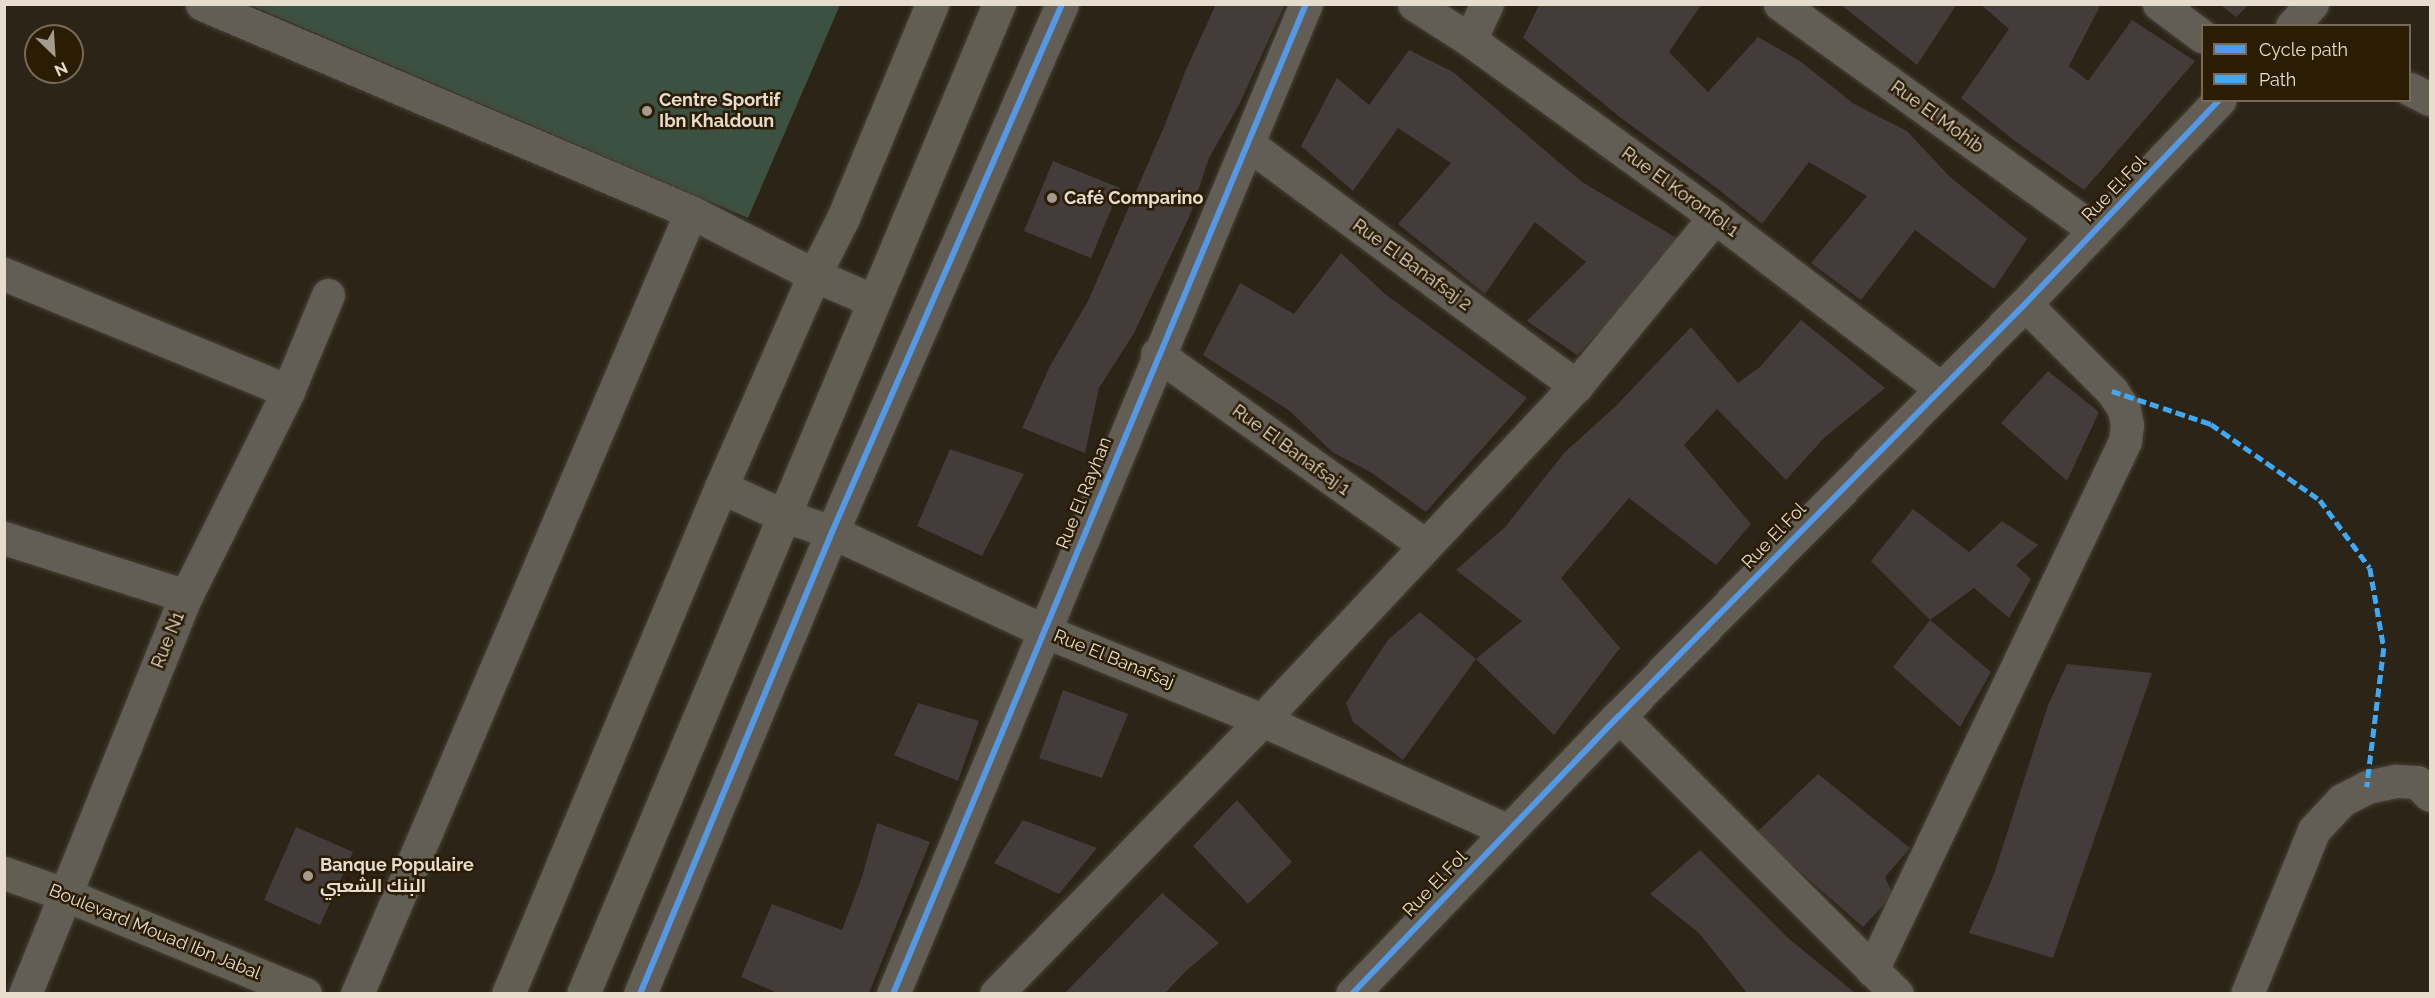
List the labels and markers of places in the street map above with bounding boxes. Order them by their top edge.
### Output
place label: Centre Sportif Ibn Khaldoun [659,90,780,132]
marker: Centre Sportif Ibn Khaldoun [640,104,654,118]
place label: Café Comparino [1064,187,1203,209]
marker: Café Comparino [1045,191,1059,205]
place label: Banque Populaire البنك الشعبي [320,855,474,898]
marker: Banque Populaire البنك الشعبي [301,869,315,883]

